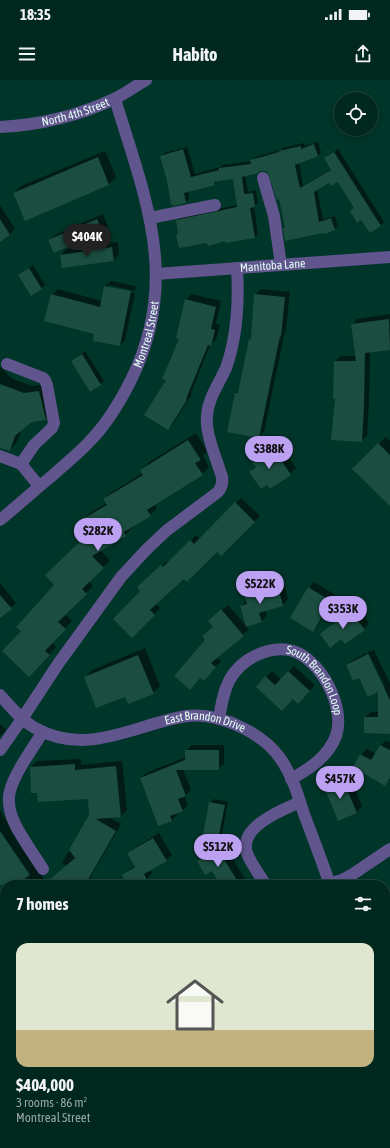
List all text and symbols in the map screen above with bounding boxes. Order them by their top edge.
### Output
text: 18:35 [20,6,51,23]
icon: menu [16,43,38,65]
icon: share [352,43,374,65]
text: Habito [173,44,217,65]
map controls [334,92,378,136]
button: locate [334,92,378,136]
street label: North 4th Street [40,95,112,129]
pin: $404K [59,224,115,258]
text: $404K [72,229,102,244]
street label: Manitoba Lane [239,256,306,275]
street label: Montreal Street [131,300,162,370]
pin: $388K [241,436,297,470]
text: $388K [254,441,284,456]
pin: $282K [70,518,126,552]
text: $282K [83,523,113,538]
pin: $522K [232,571,288,605]
text: $522K [245,576,275,591]
pin: $353K [315,596,371,630]
text: $353K [328,601,358,616]
street label: South Brandon Loop [285,643,345,716]
street label: East Brandon Drive [163,709,248,735]
pin: $457K [312,766,368,800]
text: $457K [325,771,355,786]
pin: $512K [190,834,246,868]
text: $512K [203,839,233,854]
icon: filters [352,893,374,915]
text: 7 homes [16,894,69,914]
icon: home [159,969,231,1041]
text: $404,000 [16,1075,74,1095]
text: 3 rooms · 86 m² [16,1095,87,1110]
text: Montreal Street [16,1110,90,1125]

